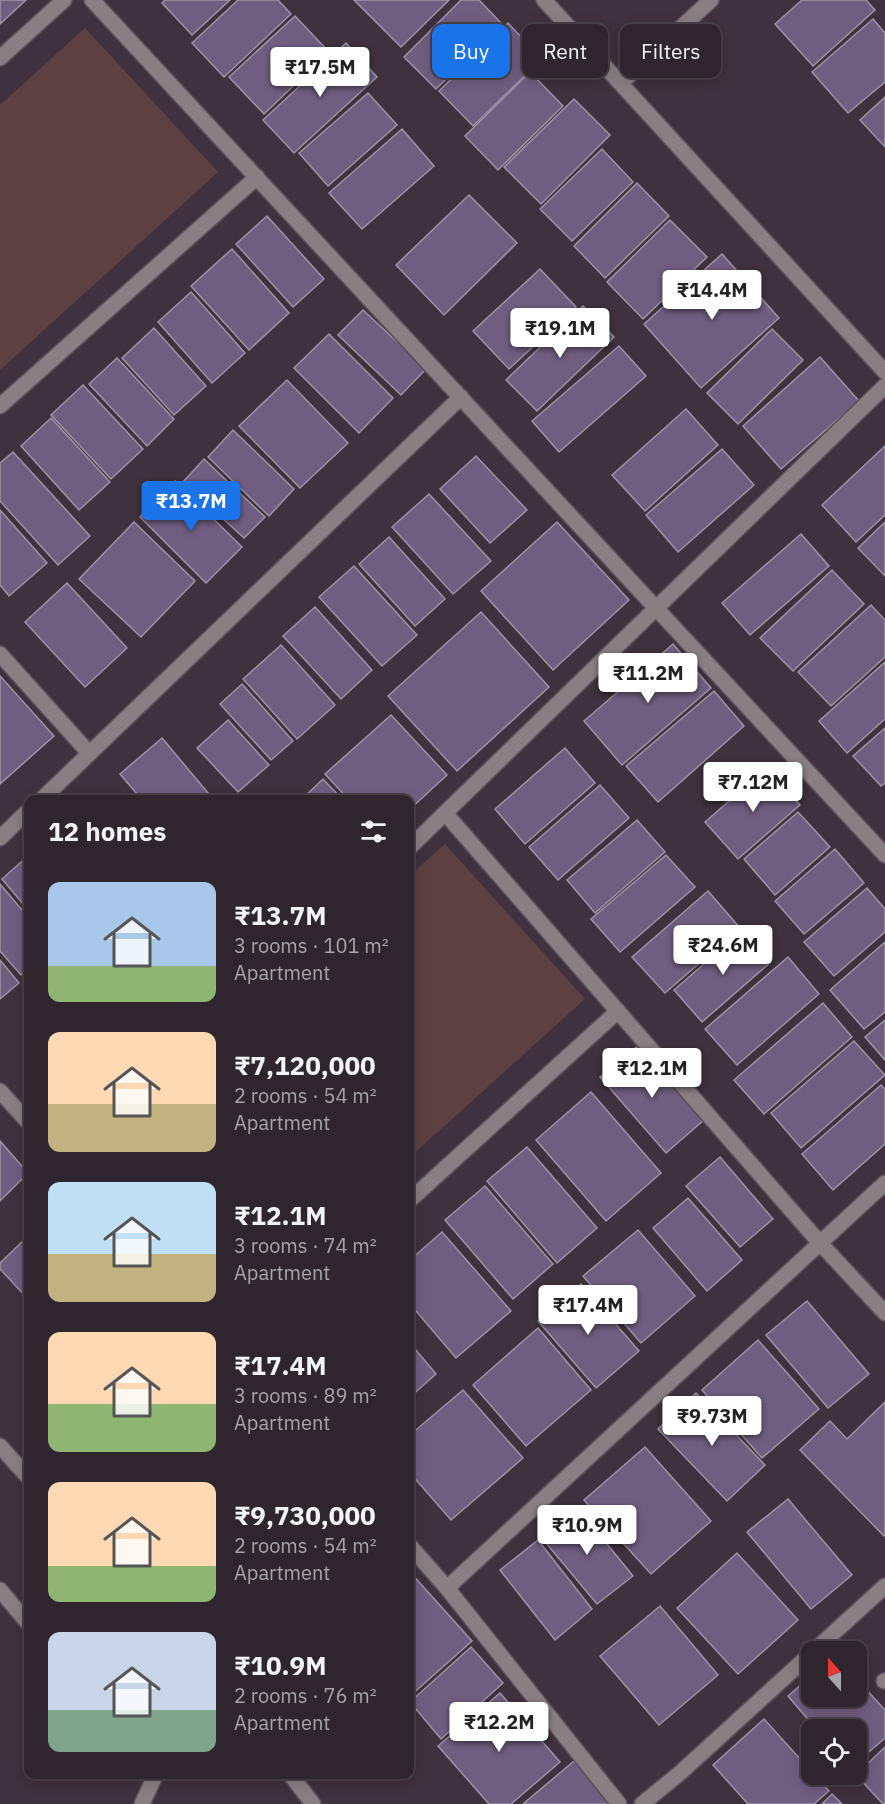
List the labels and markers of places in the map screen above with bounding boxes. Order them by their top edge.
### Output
pin: ₹17.5M [271,47,369,98]
pin: ₹14.4M [663,270,761,321]
pin: ₹19.1M [511,308,609,359]
pin: ₹13.7M [142,481,240,532]
pin: ₹11.2M [599,653,697,704]
pin: ₹7.12M [704,762,802,813]
pin: ₹24.6M [674,925,772,976]
pin: ₹12.1M [603,1048,701,1099]
pin: ₹17.4M [539,1285,637,1336]
pin: ₹9.73M [663,1396,761,1447]
pin: ₹10.9M [538,1505,636,1556]
pin: ₹12.2M [450,1702,548,1753]

